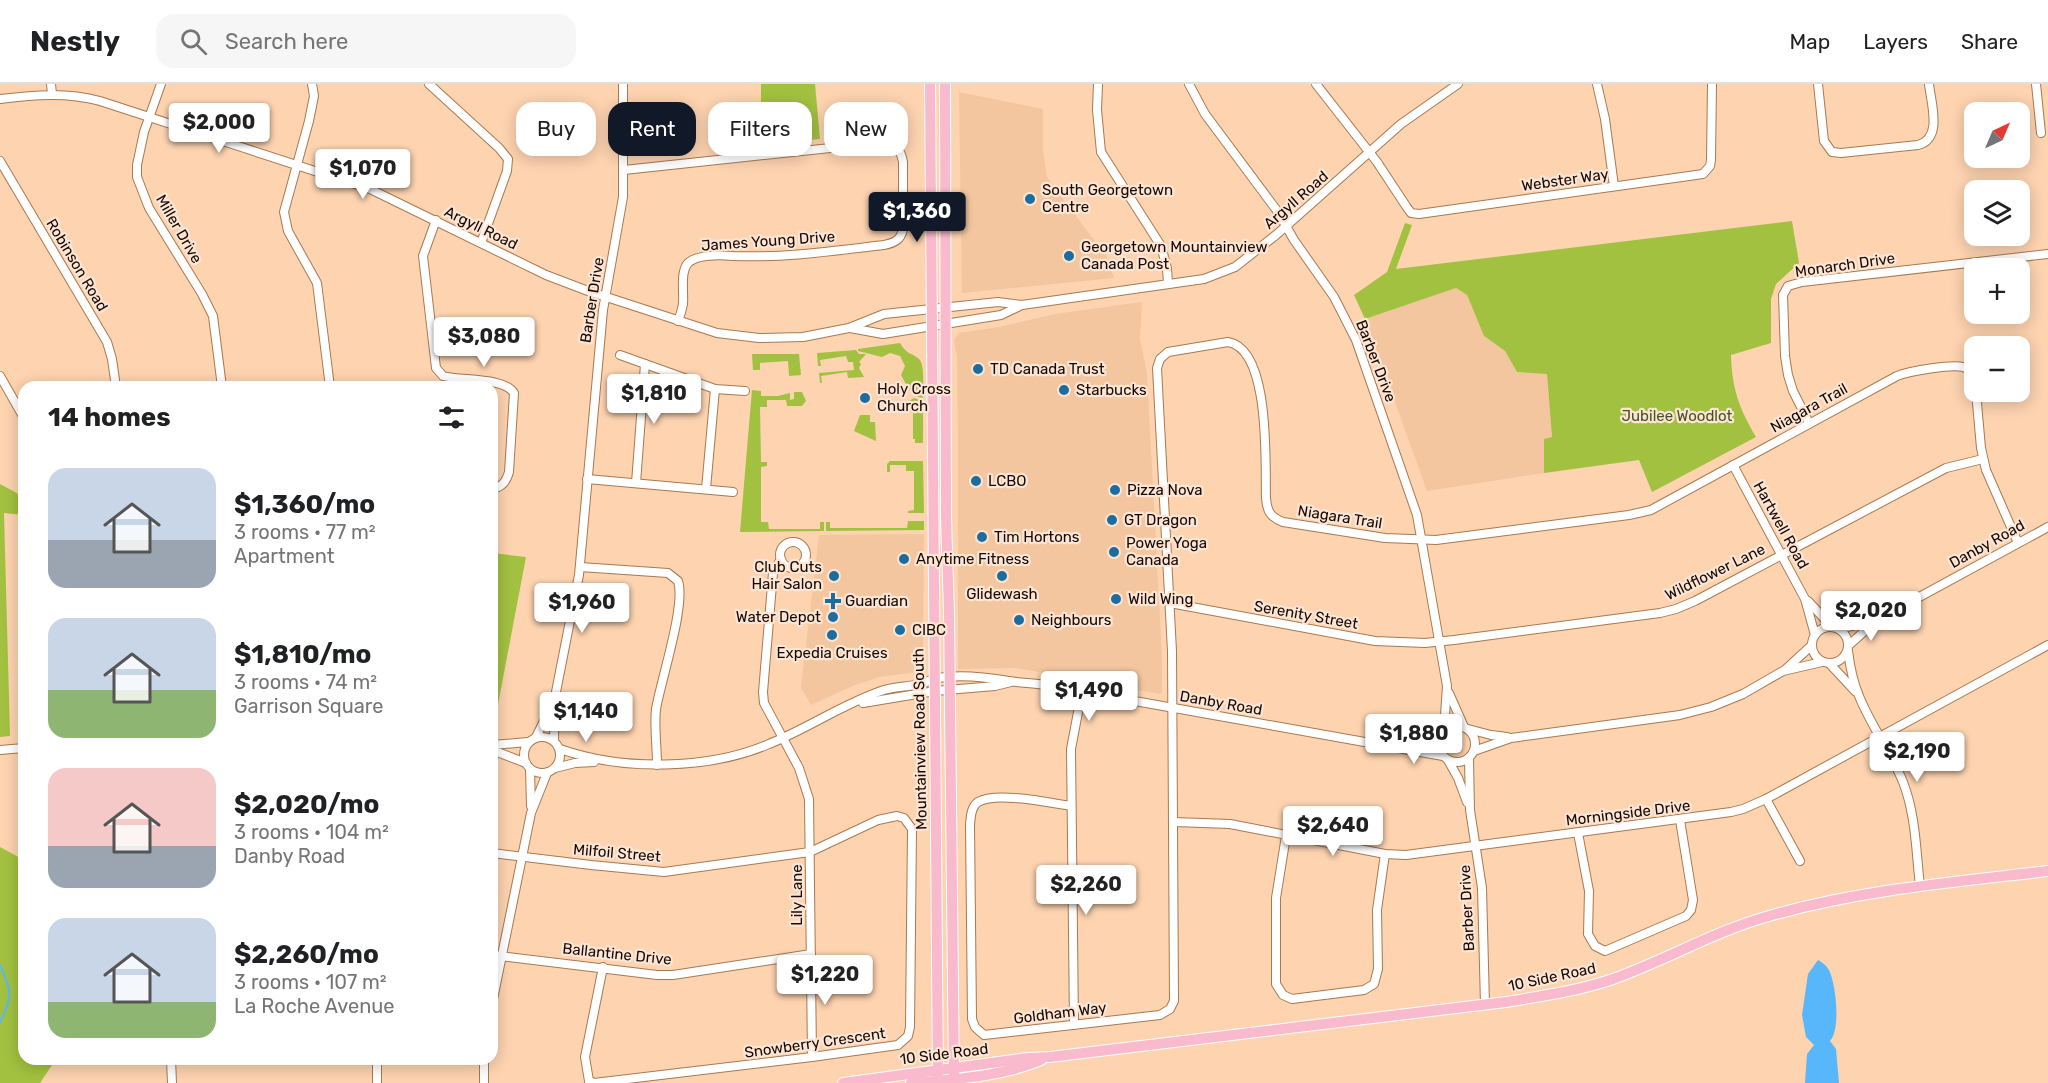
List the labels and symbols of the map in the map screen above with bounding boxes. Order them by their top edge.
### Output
north arrow [1964,102,2030,168]
pin: $2,000 [170,103,268,154]
pin: $1,070 [314,149,412,200]
street label: Webster Way [1520,165,1610,195]
street label: Argyll Road [1260,167,1332,233]
place label: South Georgetown Centre [1042,181,1173,216]
street label: Miller Drive [152,191,206,267]
pin: $1,360 [868,192,966,243]
marker: South Georgetown Centre [1023,192,1037,206]
street label: Argyll Road [441,203,521,253]
street label: Robinson Road [42,216,112,314]
street label: James Young Drive [700,227,836,255]
place label: Georgetown Mountainview Canada Post [1081,238,1267,273]
marker: Georgetown Mountainview Canada Post [1062,249,1076,263]
street label: Monarch Drive [1794,249,1896,281]
street label: Barber Drive [576,256,608,344]
pin: $3,080 [435,317,533,368]
street label: Barber Drive [1352,317,1400,405]
place label: TD Canada Trust [990,360,1105,378]
marker: TD Canada Trust [971,362,985,376]
pin: $1,810 [605,374,703,425]
street label: Niagara Trail [1767,379,1851,437]
place label: Holy Cross Church [877,380,951,415]
place label: Starbucks [1076,381,1147,399]
marker: Starbucks [1057,383,1071,397]
marker: Holy Cross Church [858,391,872,405]
park label: Jubilee Woodlot [1622,407,1733,425]
place label: LCBO [988,472,1026,490]
marker: LCBO [969,474,983,488]
street label: Hartwell Road [1750,478,1812,572]
place label: Pizza Nova [1127,481,1203,499]
marker: Pizza Nova [1108,483,1122,497]
street label: Niagara Trail [1296,501,1384,533]
place label: GT Dragon [1124,511,1197,529]
marker: GT Dragon [1105,513,1119,527]
street label: Danby Road [1946,516,2028,572]
place label: Tim Hortons [994,528,1080,546]
marker: Tim Hortons [975,530,989,544]
place label: Power Yoga Canada [1126,534,1207,569]
street label: Wildflower Lane [1662,540,1768,604]
marker: Power Yoga Canada [1107,545,1121,559]
place label: Anytime Fitness [916,550,1029,568]
marker: Anytime Fitness [897,552,911,566]
place label: Club Cuts Hair Salon [751,558,822,593]
marker: Club Cuts Hair Salon [827,569,841,583]
marker: Glidewash [995,569,1009,583]
pin: $1,960 [533,583,631,634]
place label: Glidewash [966,585,1038,603]
place label: Wild Wing [1128,590,1193,608]
pin: $2,020 [1822,591,1920,642]
place label: Guardian [845,592,908,610]
marker: Wild Wing [1109,592,1123,606]
marker: Guardian [826,594,840,608]
street label: Serenity Street [1253,597,1359,633]
place label: Water Depot [736,608,821,626]
marker: Water Depot [826,610,840,624]
place label: Neighbours [1031,611,1112,629]
marker: Neighbours [1012,613,1026,627]
place label: CIBC [912,621,946,639]
marker: CIBC [893,623,907,637]
marker: Expedia Cruises [825,628,839,642]
place label: Expedia Cruises [776,644,888,662]
street label: Mountainview Road South [909,648,931,830]
pin: $1,490 [1040,671,1138,722]
street label: Danby Road [1178,687,1264,719]
pin: $1,140 [537,692,635,743]
pin: $1,880 [1365,714,1463,765]
pin: $2,190 [1868,732,1966,783]
street label: Morningside Drive [1565,796,1691,830]
pin: $2,640 [1284,806,1382,857]
street label: Milfoil Street [573,840,662,866]
street label: Lily Lane [788,864,806,926]
street label: Barber Drive [1456,864,1478,952]
pin: $2,260 [1037,865,1135,916]
street label: Ballantine Drive [562,939,672,969]
pin: $1,220 [776,955,874,1006]
street label: 10 Side Road [1507,959,1597,995]
street label: Goldham Way [1012,998,1108,1028]
street label: Snowberry Crescent [743,1024,887,1062]
street label: 10 Side Road [899,1040,989,1068]

